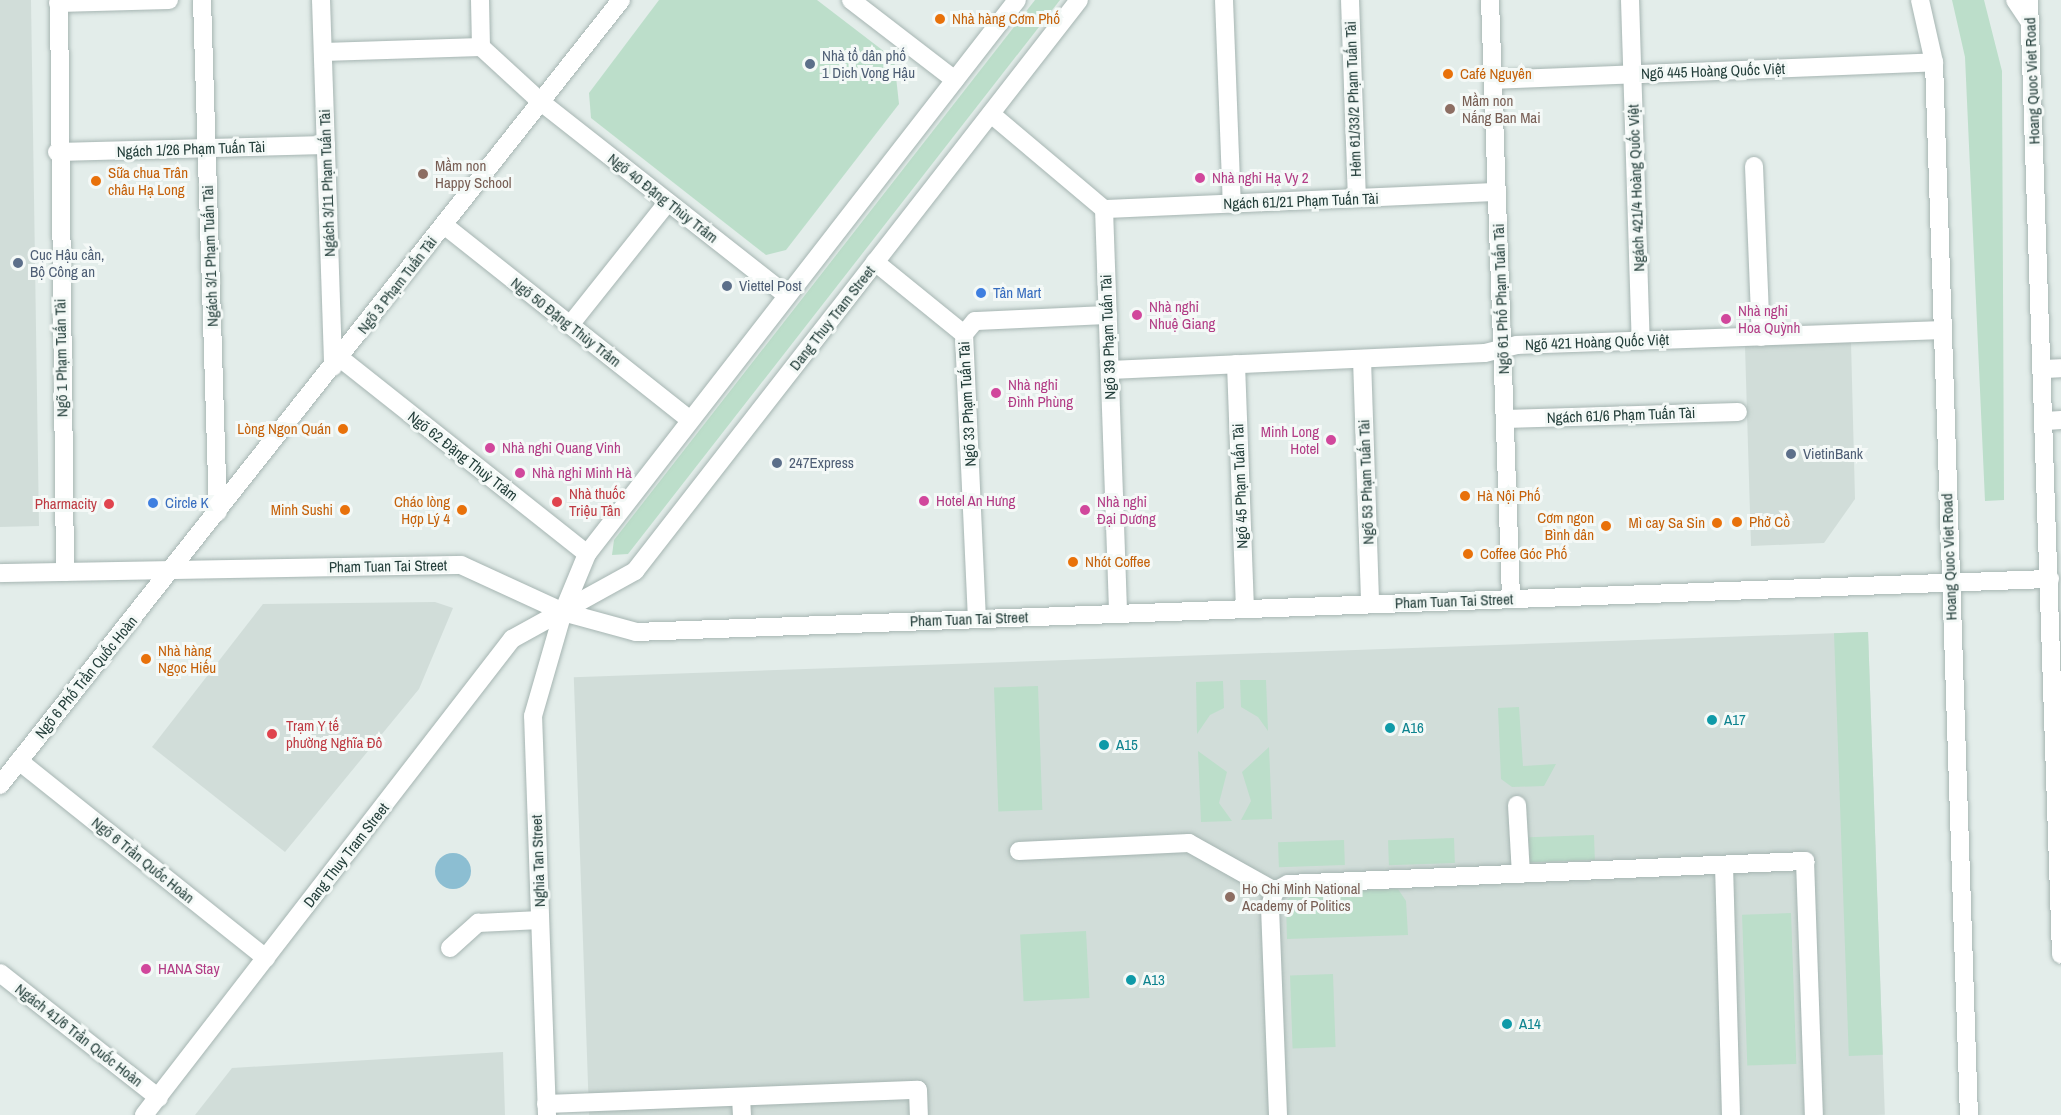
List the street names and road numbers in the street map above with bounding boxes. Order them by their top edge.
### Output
street label: Hoang Quoc Viet Road [2021,17,2043,145]
street label: Hẻm 61/33/2 Phạm Tuấn Tài [1341,21,1365,177]
street label: Ngõ 445 Hoàng Quốc Việt [1641,59,1785,83]
street label: Ngách 421/4 Hoàng Quốc Việt [1624,104,1648,272]
street label: Ngách 3/11 Phạm Tuấn Tài [315,109,339,257]
street label: Ngách 1/26 Phạm Tuấn Tài [116,137,266,161]
street label: Ngõ 40 Đặng Thùy Trâm [604,149,722,247]
street label: Ngách 3/1 Phạm Tuấn Tài [199,185,221,327]
street label: Ngách 61/21 Phạm Tuấn Tài [1223,189,1379,213]
street label: Ngõ 61 Phố Phạm Tuấn Tài [1489,223,1513,375]
street label: Ngõ 3 Phạm Tuấn Tài [353,233,441,337]
street label: Dang Thuy Tram Street [785,262,879,374]
street label: Ngõ 50 Đặng Thùy Trâm [507,273,625,371]
street label: Ngõ 39 Phạm Tuấn Tài [1097,274,1119,400]
street label: Ngõ 1 Phạm Tuấn Tài [51,298,71,418]
street label: Ngõ 421 Hoàng Quốc Việt [1525,330,1669,354]
street label: Ngõ 33 Phạm Tuấn Tài [955,341,979,467]
street label: Ngách 61/6 Phạm Tuấn Tài [1546,403,1696,427]
street label: Ngõ 62 Đặng Thuỳ Trâm [404,407,522,505]
street label: Ngõ 53 Phạm Tuấn Tài [1355,419,1377,545]
street label: Ngõ 45 Phạm Tuấn Tài [1229,423,1251,549]
street label: Hoang Quoc Viet Road [1938,493,1960,621]
street label: Pham Tuan Tai Street [328,556,448,576]
street label: Pham Tuan Tai Street [1394,590,1514,612]
street label: Pham Tuan Tai Street [909,608,1029,630]
street label: Ngõ 6 Phố Trần Quốc Hoàn [31,612,141,742]
street label: Dang Thuy Tram Street [299,799,393,911]
street label: Ngõ 6 Trần Quốc Hoàn [88,813,198,907]
street label: Nghia Tan Street [527,814,549,908]
street label: Ngách 41/6 Trần Quốc Hoàn [12,980,146,1090]

